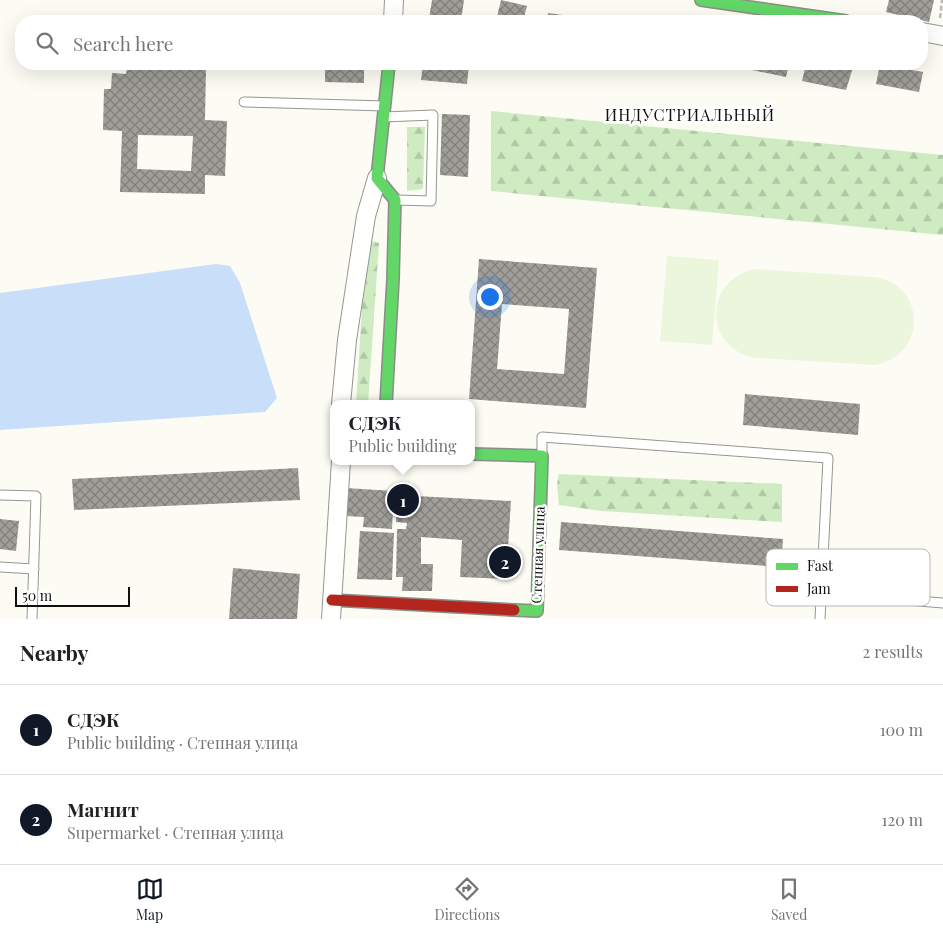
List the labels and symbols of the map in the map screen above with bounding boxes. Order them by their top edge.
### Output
district label: ИНДУСТРИАЛЬНЫЙ [605,104,775,125]
your location [477,284,503,310]
pin: 1 [387,481,419,519]
street label: Степная улица [526,506,549,604]
pin: 2 [489,543,521,581]
legend [766,549,930,606]
text: Fast [807,556,834,575]
text: Jam [806,579,831,598]
scale bar [15,584,130,607]

